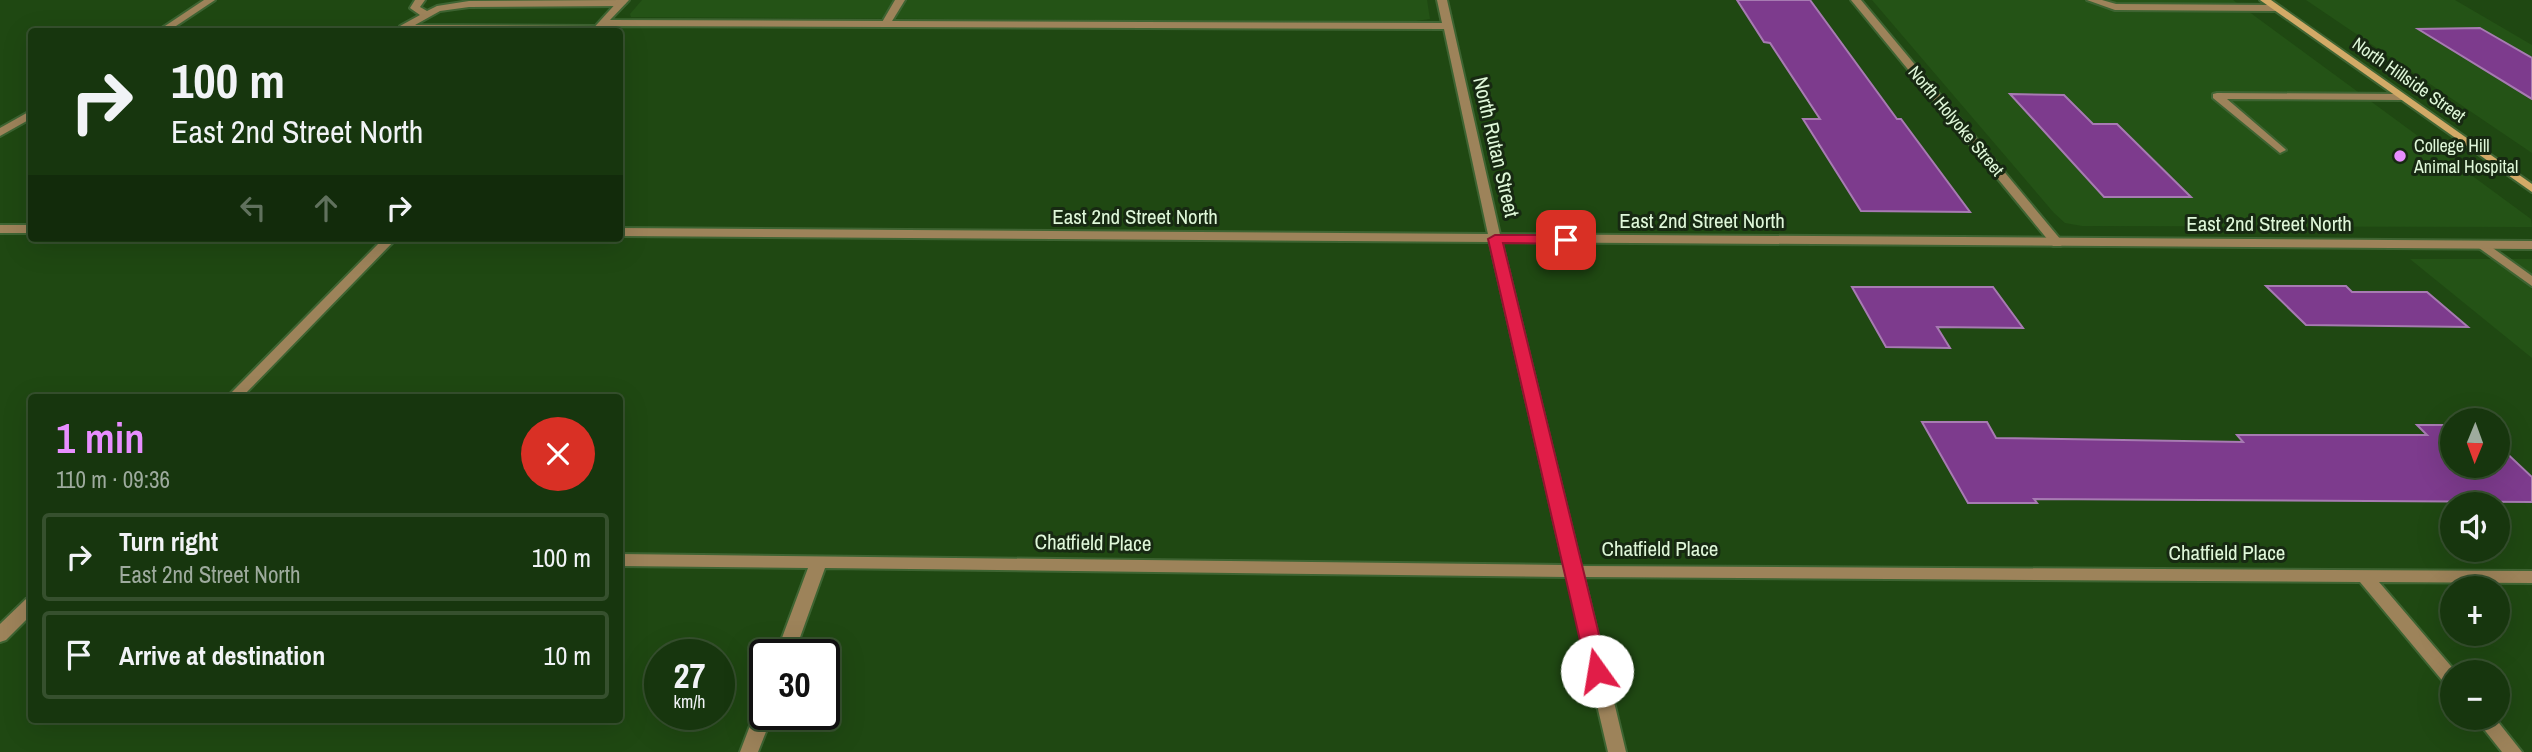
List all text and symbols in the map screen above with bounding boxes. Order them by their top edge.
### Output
street label: North Hillside Street [2348,31,2471,128]
text: 100 m [171,47,285,113]
icon: right [56,56,147,147]
street label: North Holyoke Street [1903,60,2010,181]
street label: North Rutan Street [1466,74,1527,220]
text: East 2nd Street North [171,110,423,153]
place label: College Hill Animal Hospital [2413,133,2518,179]
marker: College Hill Animal Hospital [2392,148,2408,164]
icon: left [234,189,272,227]
icon: ahead [307,189,345,227]
icon: right [380,189,418,227]
street label: East 2nd Street North [1052,202,1218,231]
street label: East 2nd Street North [1619,206,1785,235]
street label: East 2nd Street North [2186,209,2352,238]
pin [1536,210,1596,270]
icon: arrive [1547,221,1585,259]
north arrow [2440,408,2510,478]
map controls [2440,408,2510,730]
text: 1 min [56,410,145,466]
button: close [521,417,595,491]
text: 110 m · 09:36 [56,464,170,495]
button: sound [2440,492,2510,562]
text: Turn right [119,524,218,559]
street label: Chatfield Place [1034,527,1152,558]
street label: Chatfield Place [1602,534,1718,563]
icon: right [60,538,98,576]
street label: Chatfield Place [2169,538,2285,567]
text: 100 m [532,540,591,575]
text: East 2nd Street North [119,559,300,590]
button: + [2440,576,2510,646]
position arrow [1560,634,1634,708]
icon: arrive [60,636,98,674]
text: Arrive at destination [119,638,325,673]
text: 10 m [544,638,591,673]
speed limit sign: 30 [749,639,840,730]
text: 27 [674,652,705,699]
button: − [2440,660,2510,730]
text: km/h [674,689,706,714]

